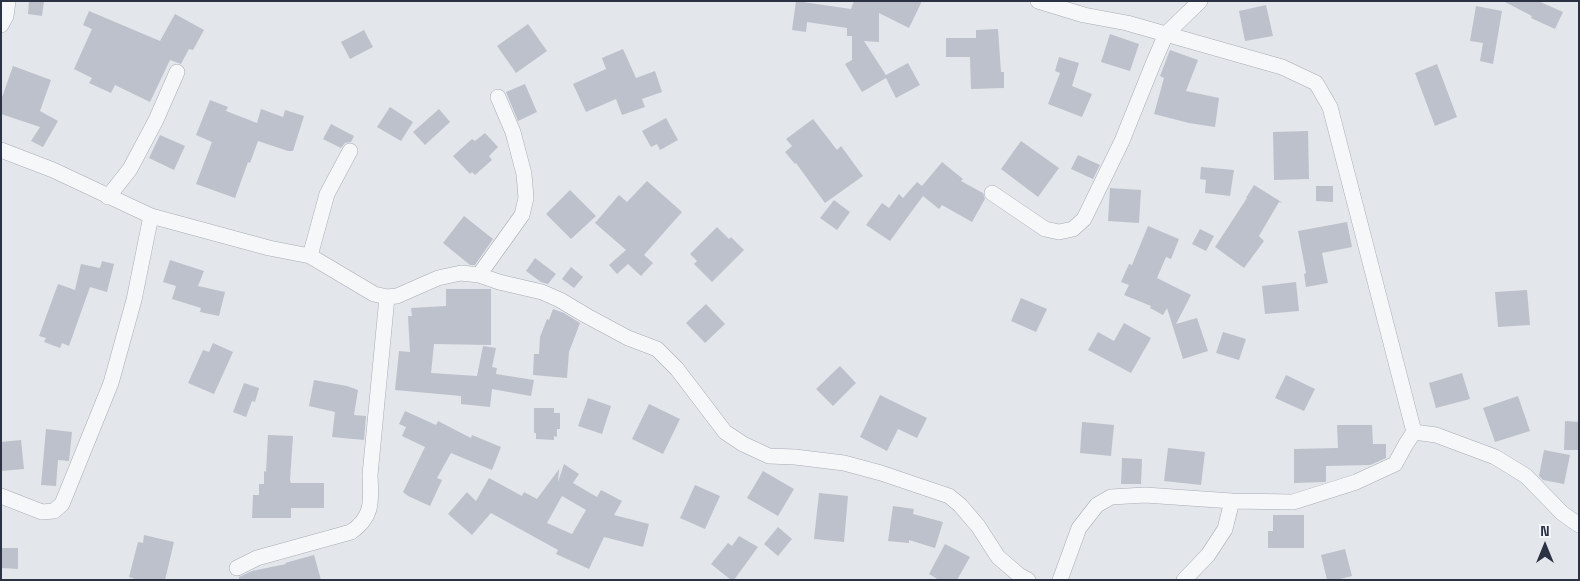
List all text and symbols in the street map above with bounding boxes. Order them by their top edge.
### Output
north arrow [1520,521,1570,571]
text: N [1540,522,1550,540]

